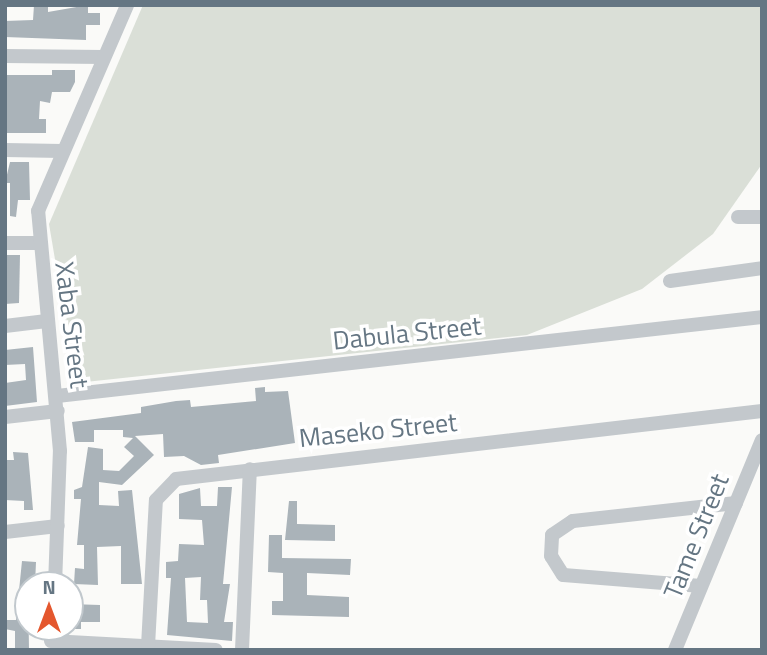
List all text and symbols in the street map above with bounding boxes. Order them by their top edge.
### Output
street label: Xaba Street [49,260,95,390]
street label: Dabula Street [331,310,483,356]
street label: Maseko Street [297,406,459,454]
street label: Tame Street [657,469,735,603]
north arrow [14,571,84,641]
text: N [42,572,56,601]

